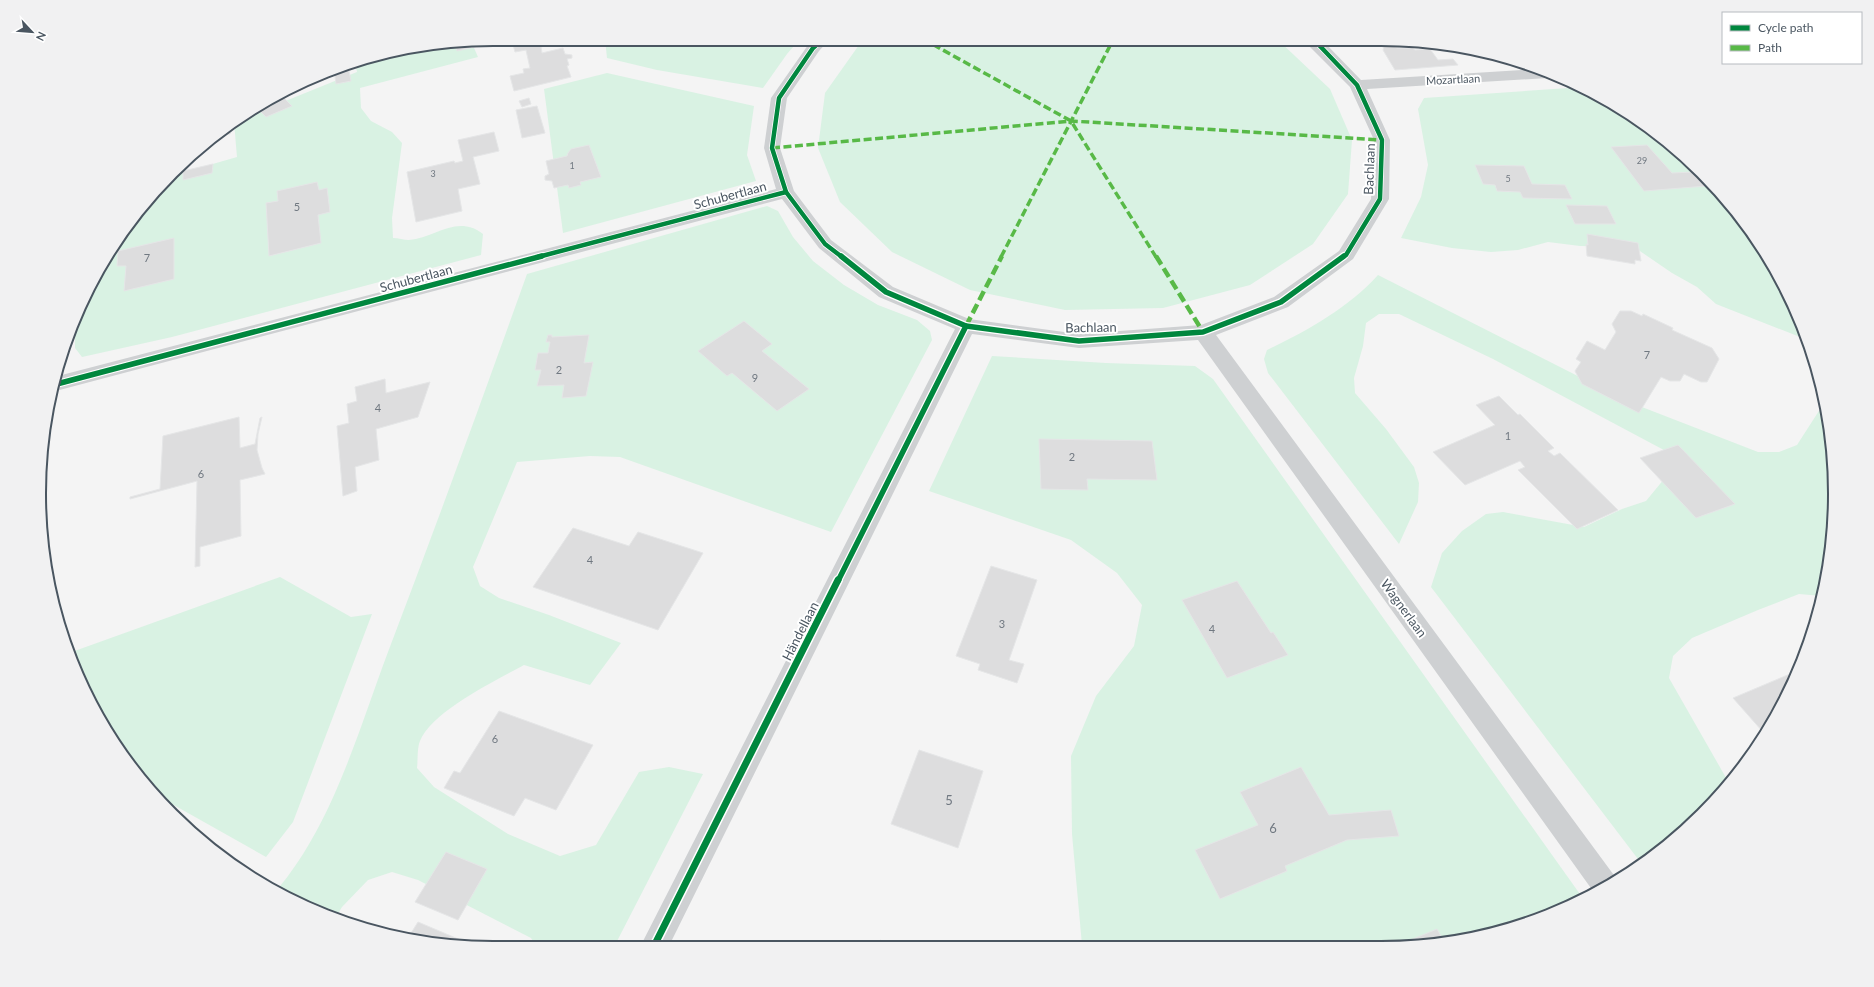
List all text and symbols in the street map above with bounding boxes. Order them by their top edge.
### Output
north arrow [12,12,52,52]
legend [1722,12,1862,64]
text: Cycle path [1758,20,1813,35]
text: N [34,30,49,43]
text: Path [1758,40,1782,55]
street label: Mozartlaan [1426,71,1480,87]
street label: Bachlaan [1360,143,1378,195]
house number: 29 [1637,155,1647,166]
house number: 1 [569,160,575,171]
house number: 3 [430,168,436,179]
house number: 5 [1505,173,1511,184]
street label: Schubertlaan [692,178,768,212]
house number: 5 [294,200,300,213]
house number: 7 [144,251,150,264]
street label: Schubertlaan [378,261,454,295]
street label: Bachlaan [1065,319,1117,335]
house number: 7 [1644,348,1650,361]
house number: 2 [556,363,562,376]
house number: 9 [752,371,758,384]
house number: 4 [375,401,382,414]
house number: 1 [1505,429,1511,442]
house number: 2 [1069,450,1075,463]
house number: 6 [198,467,204,480]
house number: 4 [587,553,594,566]
street label: Wagnerlaan [1378,576,1430,640]
street label: Händellaan [778,599,822,663]
house number: 3 [999,617,1005,630]
house number: 4 [1209,622,1216,635]
house number: 6 [492,732,498,745]
house number: 5 [945,792,953,808]
house number: 6 [1269,820,1277,836]

